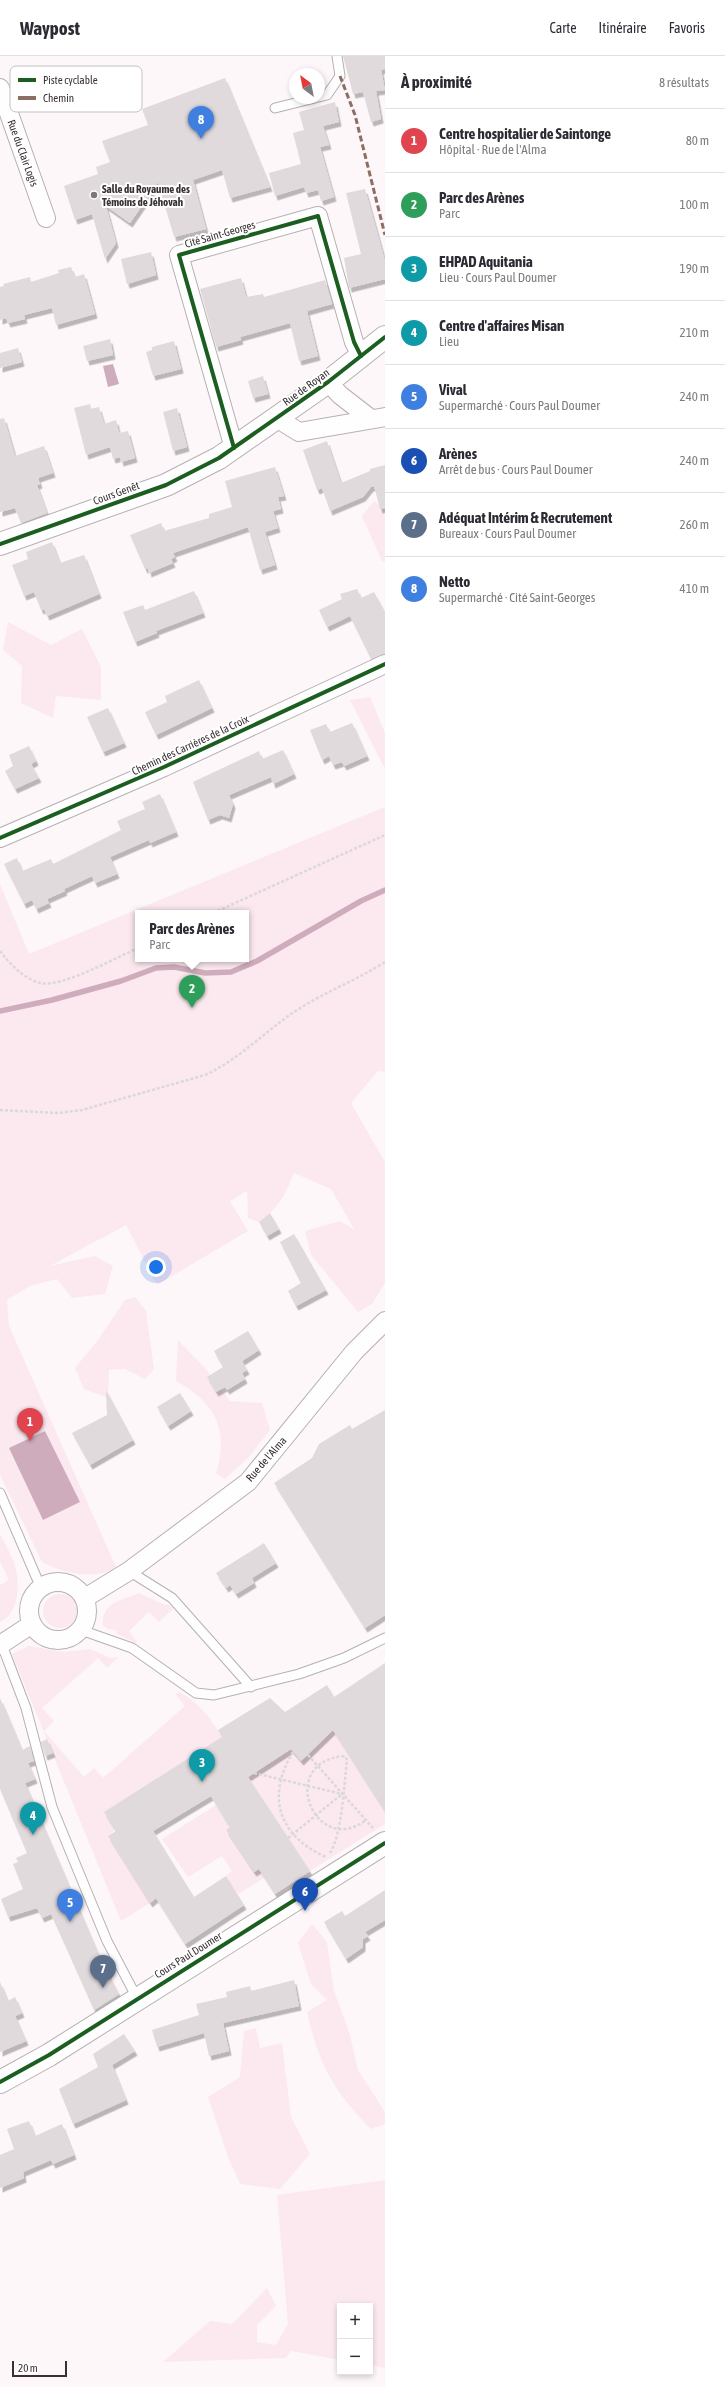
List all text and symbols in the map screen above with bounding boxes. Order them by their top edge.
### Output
text: Waypost [20,17,80,39]
text: Carte [550,20,577,36]
text: Itinéraire [599,20,647,36]
text: Favoris [669,20,705,36]
legend [10,66,142,112]
north arrow [289,68,325,104]
text: À proximité [401,72,472,92]
text: Piste cyclable [43,74,98,86]
text: 8 résultats [659,75,709,90]
text: Chemin [43,92,74,104]
pin: 8 [188,106,214,139]
street label: Rue du Clair Logis [5,118,41,188]
text: Centre hospitalier de Saintonge [439,125,611,142]
text: 1 [411,133,417,148]
text: 80 m [686,133,709,148]
text: Hôpital · Rue de l'Alma [439,142,547,157]
place label: Salle du Royaume des Témoins de Jéhovah [102,183,190,208]
text: Parc des Arènes [439,189,524,206]
marker: Salle du Royaume des Témoins de Jéhovah [89,190,99,200]
text: 2 [411,197,417,212]
text: 100 m [680,197,709,212]
text: Parc [439,206,460,221]
street label: Cité Saint-Georges [183,218,257,250]
text: EHPAD Aquitania [439,253,533,270]
text: 3 [411,261,417,276]
text: 190 m [680,261,709,276]
text: Lieu · Cours Paul Doumer [439,270,556,285]
text: Centre d'affaires Misan [439,317,564,334]
text: 4 [411,325,417,340]
text: 210 m [680,325,709,340]
text: Lieu [439,334,459,349]
street label: Rue de Royan [280,366,332,408]
text: Vival [439,381,467,398]
text: 5 [411,389,417,404]
text: 240 m [680,389,709,404]
text: Supermarché · Cours Paul Doumer [439,398,600,413]
text: Arènes [439,445,477,462]
text: 6 [411,453,417,468]
text: 240 m [680,453,709,468]
text: Arrêt de bus · Cours Paul Doumer [439,462,593,477]
street label: Cours Genêt [91,479,141,507]
text: Adéquat Intérim & Recrutement [439,509,612,526]
text: 7 [411,517,417,532]
text: 260 m [680,517,709,532]
text: Bureaux · Cours Paul Doumer [439,526,576,541]
text: Netto [439,573,470,590]
text: 8 [411,581,417,596]
text: 410 m [680,581,709,596]
text: Supermarché · Cité Saint-Georges [439,590,595,605]
street label: Chemin des Carrières de la Croix [130,712,251,777]
popup [135,910,249,962]
text: Parc des Arènes [149,920,235,937]
text: Parc [149,937,170,952]
pin: 2 [179,975,205,1008]
your location [146,1257,166,1277]
pin: 1 [17,1408,43,1441]
street label: Rue de l'Alma [243,1434,289,1484]
pin: 3 [189,1749,215,1782]
pin: 4 [20,1802,46,1835]
pin: 6 [292,1878,318,1911]
pin: 5 [57,1889,83,1922]
street label: Cours Paul Doumer [152,1929,224,1980]
pin: 7 [90,1955,116,1988]
map controls [337,2303,373,2375]
button: + [337,2303,373,2339]
button: − [337,2339,373,2375]
scale bar [12,2359,67,2378]
text: 20 m [18,2362,38,2374]

